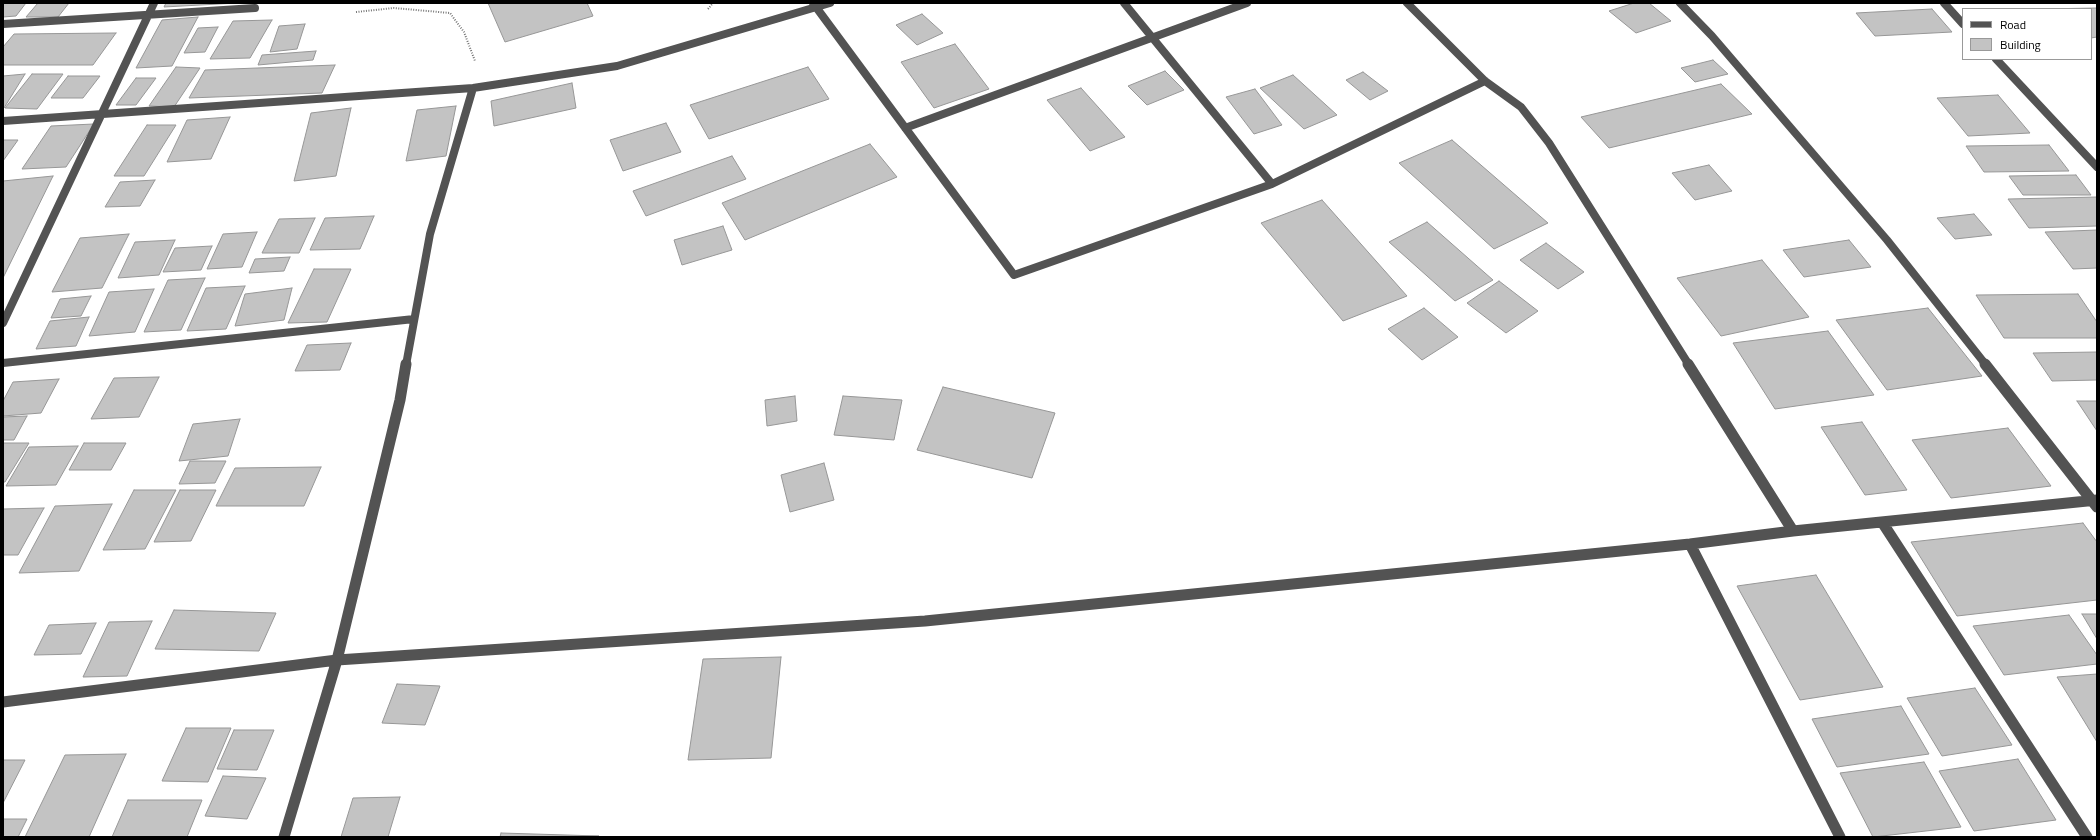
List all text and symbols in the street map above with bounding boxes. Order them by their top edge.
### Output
legend [1962,8,2092,60]
text: Road [2000,15,2026,34]
text: Building [2000,35,2041,54]

